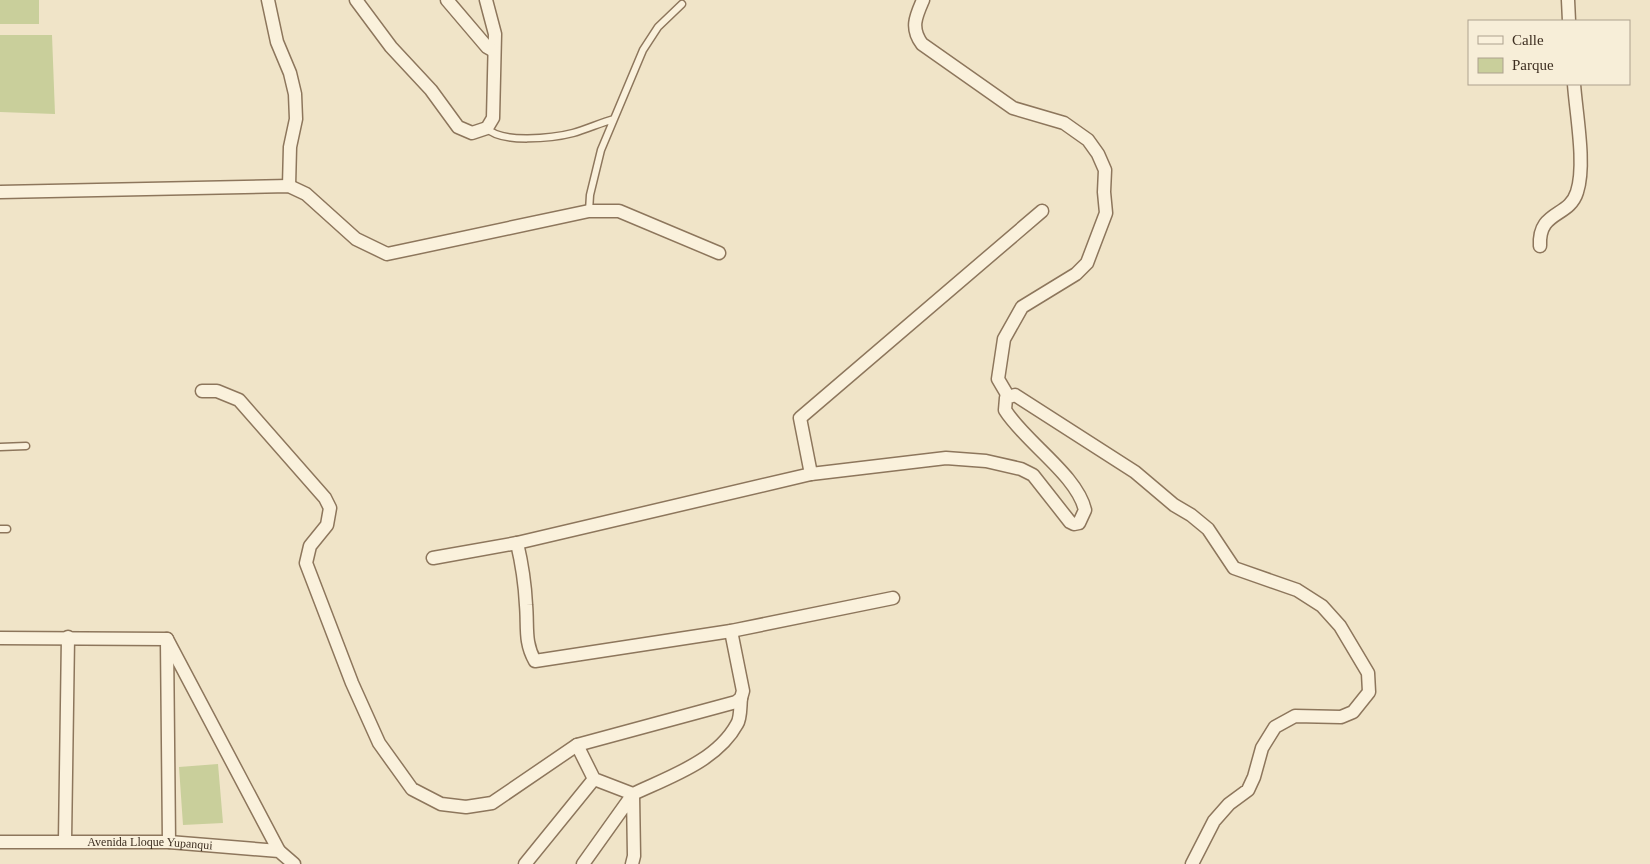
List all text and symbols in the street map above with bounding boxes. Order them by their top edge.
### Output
legend [1468,20,1630,85]
text: Calle [1512,32,1544,48]
text: Parque [1512,57,1554,73]
street label: Avenida Lloque Yupanqui [87,835,214,853]

